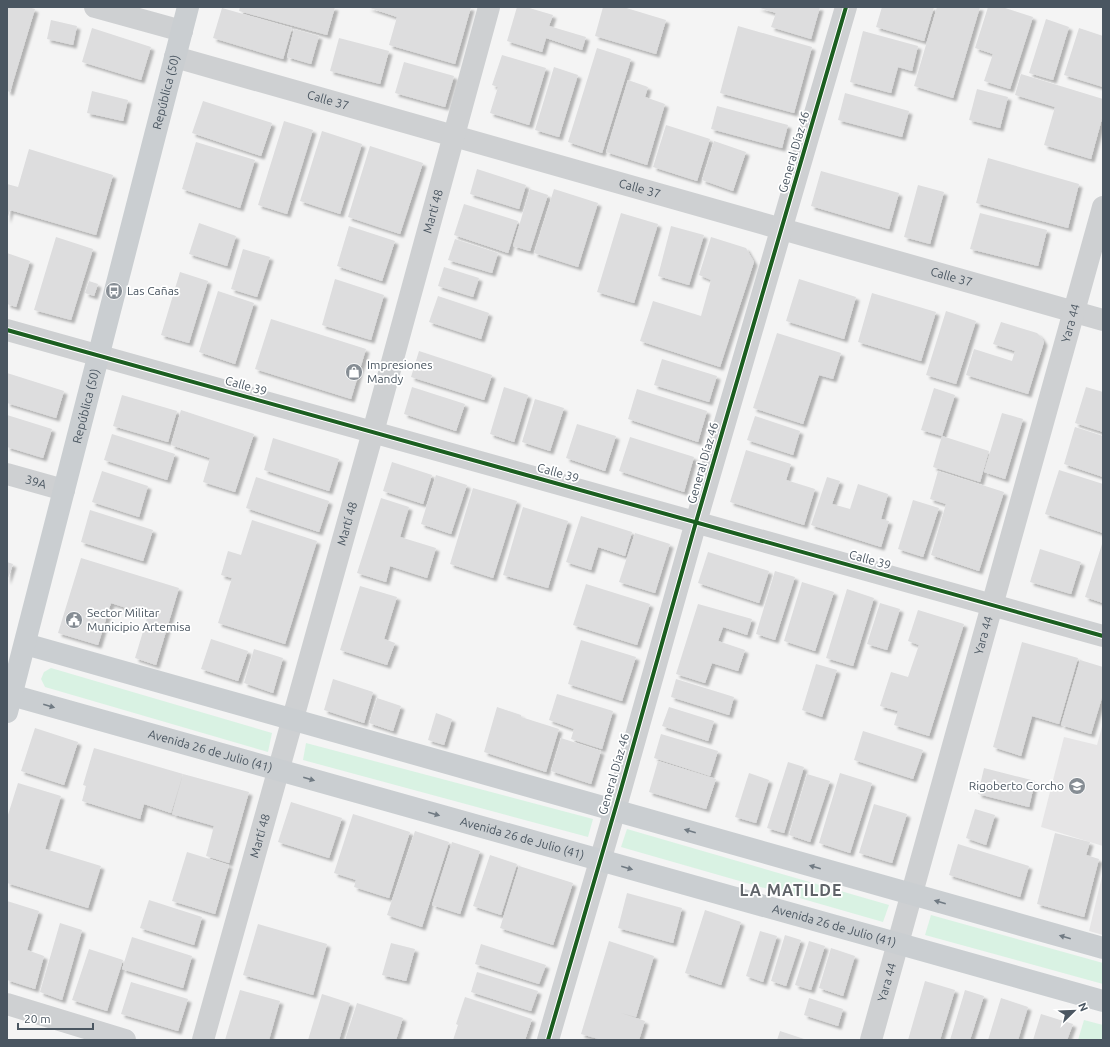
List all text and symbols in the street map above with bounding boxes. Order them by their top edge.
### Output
street label: República (50) [150,53,182,131]
street label: Calle 37 [306,88,350,112]
street label: General Díaz 46 [776,109,811,194]
street label: Calle 37 [617,176,662,200]
street label: Martí 48 [421,188,445,235]
street label: Calle 37 [929,264,974,289]
bus stop icon: Las Cañas [104,281,124,301]
place label: Las Cañas [127,284,179,297]
street label: Yara 44 [1059,302,1082,344]
place label: Impresiones Mandy [367,358,432,385]
shop icon: Impresiones Mandy [344,362,364,382]
street label: República (50) [70,367,102,445]
street label: Calle 39 [224,373,268,398]
street label: General Díaz 46 [685,420,720,505]
street label: Calle 39 [536,460,580,485]
street label: 39A [24,472,48,491]
street label: Martí 48 [335,500,359,547]
street label: Calle 39 [848,547,892,572]
place label: Sector Militar Municipio Artemisa [87,606,191,633]
public building icon: Sector Militar Municipio Artemisa [64,610,84,630]
street label: Yara 44 [972,614,995,656]
one-way arrow [43,703,55,709]
street label: Avenida 26 de Julio (41) [147,727,274,775]
street label: General Díaz 46 [596,731,631,816]
one-way arrow [303,776,315,782]
school or university icon: Rigoberto Corcho [1067,776,1087,796]
place label: Rigoberto Corcho [969,779,1064,792]
one-way arrow [428,811,440,817]
street label: Martí 48 [247,812,272,859]
street label: Avenida 26 de Julio (41) [459,814,586,862]
one-way arrow [684,828,696,834]
one-way arrow [809,864,821,870]
one-way arrow [621,865,633,871]
district label: LA MATILDE [739,881,843,899]
one-way arrow [934,899,946,905]
street label: Avenida 26 de Julio (41) [771,902,898,950]
one-way arrow [1059,934,1072,940]
street label: Yara 44 [875,961,898,1003]
north arrow [1054,991,1094,1031]
text: N [1076,1001,1090,1013]
scale bar [18,1005,93,1031]
text: 20 m [24,1012,51,1025]

